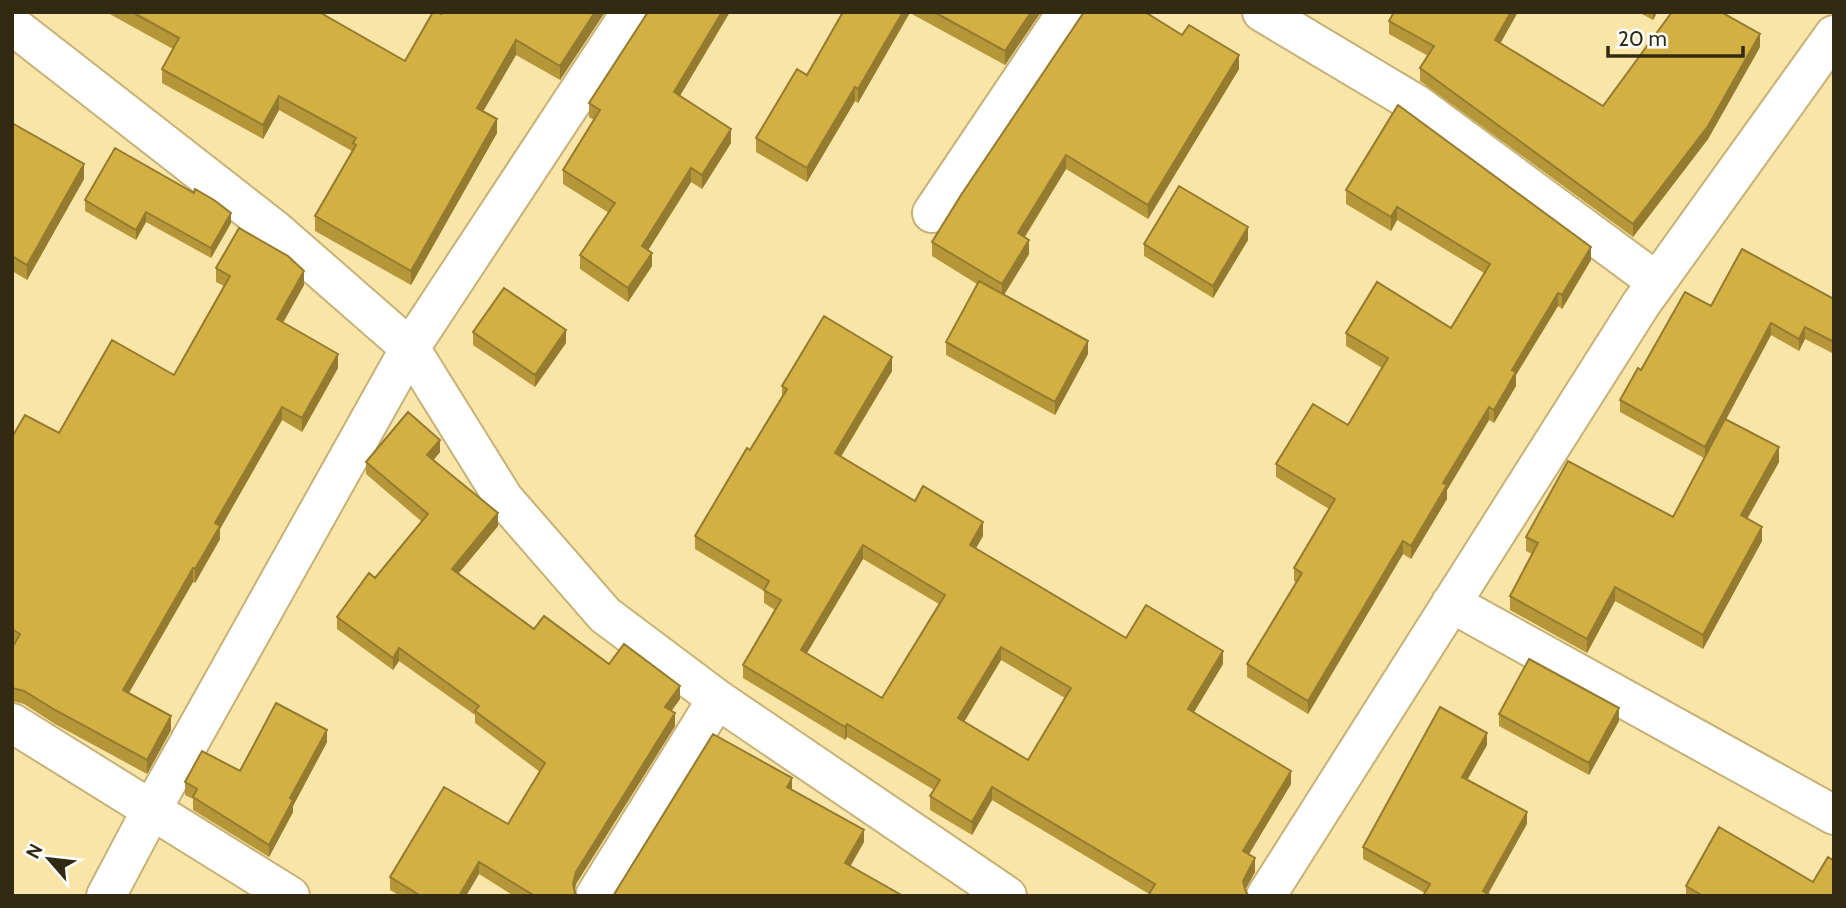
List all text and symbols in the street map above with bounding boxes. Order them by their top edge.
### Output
scale bar [1608,14,1743,58]
text: 20 m [1618,26,1667,51]
north arrow [14,824,84,894]
text: N [21,840,48,863]

